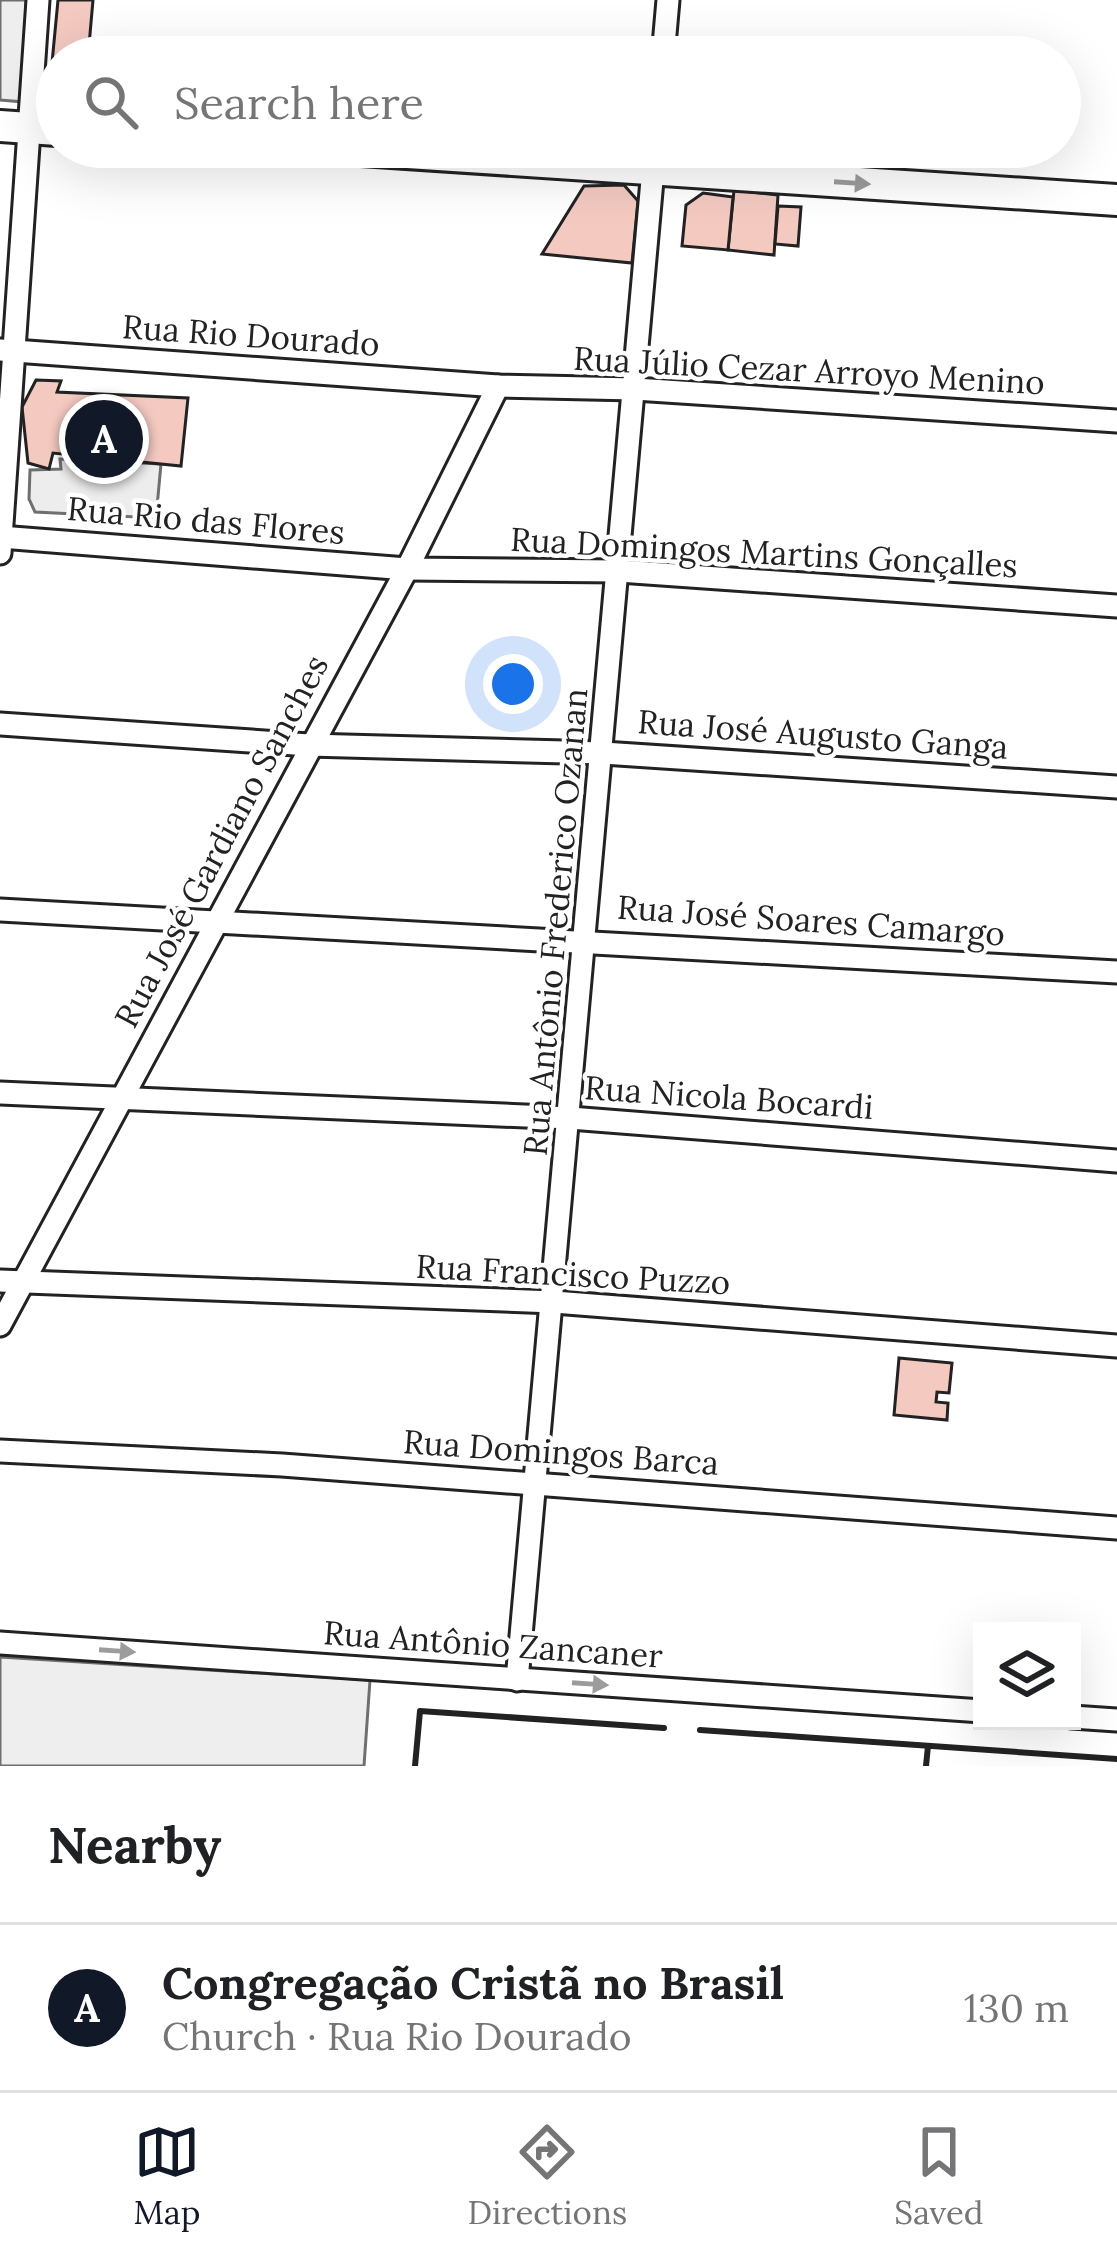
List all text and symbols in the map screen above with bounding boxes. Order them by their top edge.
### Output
search box [36,36,1081,168]
icon: search [78,69,144,135]
text: Search here [174,74,424,131]
one-way arrow [834,174,871,193]
street label: Rua Rio Dourado [121,305,381,365]
street label: Rua Júlio Cezar Arroyo Menino [572,337,1046,403]
pin: A [65,394,143,484]
street label: Rua Rio das Flores [65,487,347,553]
street label: Rua Domingos Martins Gonçalles [509,518,1019,586]
street label: Rua José Gardiano Sanches [105,648,337,1034]
your location [483,654,543,714]
street label: Rua Antônio Frederico Ozanan [514,686,596,1158]
street label: Rua José Augusto Ganga [636,700,1010,768]
street label: Rua José Soares Camargo [616,886,1006,954]
street label: Rua Nicola Bocardi [583,1066,875,1128]
street label: Rua Francisco Puzzo [415,1245,731,1303]
street label: Rua Domingos Barca [402,1420,720,1484]
street label: Rua Antônio Zancaner [322,1611,665,1677]
map controls [973,1622,1081,1730]
button: layers [973,1622,1081,1730]
one-way arrow [99,1642,136,1661]
one-way arrow [572,1675,610,1694]
text: Nearby [48,1812,221,1877]
text: Congregação Cristã no Brasil [162,1954,784,2011]
text: A [74,1983,100,2033]
text: 130 m [964,1983,1069,2033]
text: Church · Rua Rio Dourado [162,2011,632,2061]
tab: Map [133,2119,201,2233]
tab: Directions [468,2119,627,2233]
tab: Saved [894,2119,983,2233]

